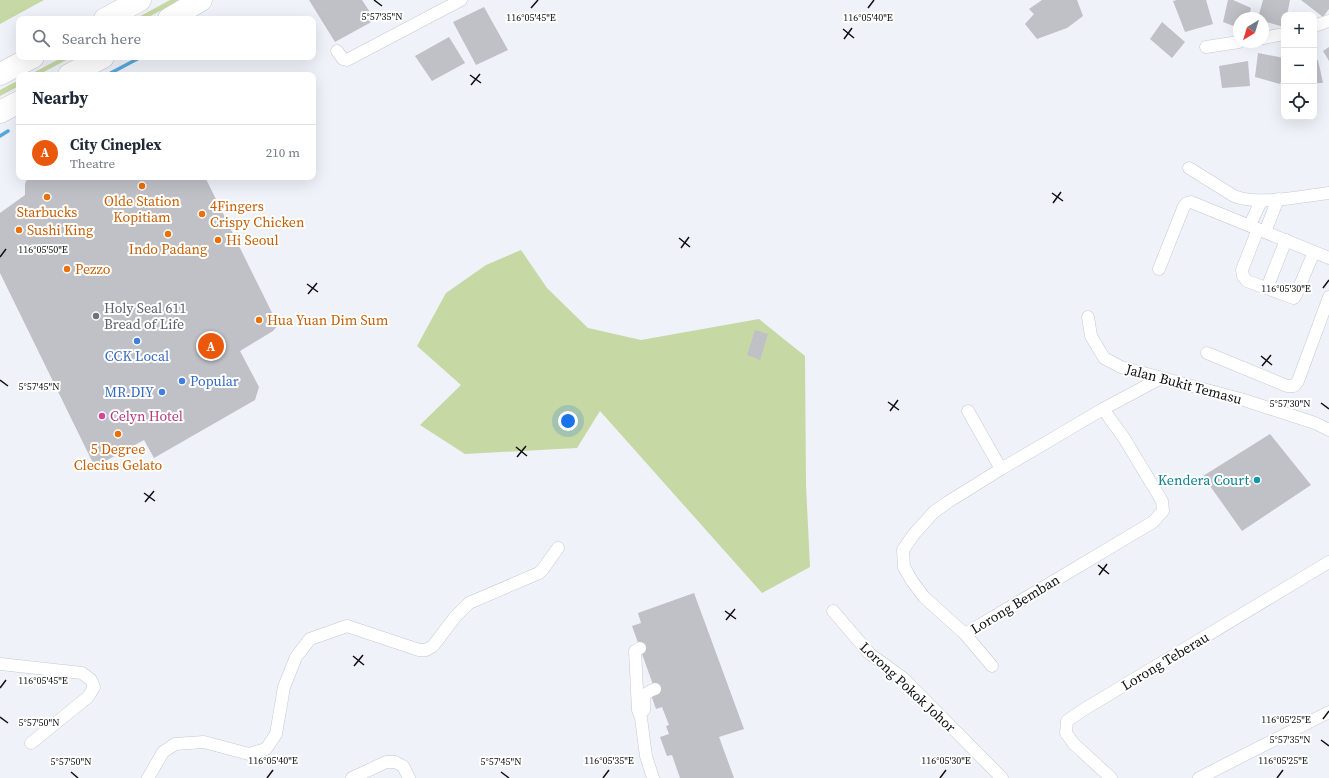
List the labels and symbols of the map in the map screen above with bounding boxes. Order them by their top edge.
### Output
text: 5°57'35"N [361,10,403,23]
text: 116°05'45"E [506,11,556,24]
text: 116°05'40"E [843,11,893,24]
north arrow [1233,12,1269,48]
marker: Olde Station Kopitiam [137,181,147,191]
place label: Olde Station Kopitiam [104,191,181,227]
marker: Starbucks [42,192,52,202]
place label: 4Fingers Crispy Chicken [210,196,305,232]
place label: Starbucks [17,202,77,222]
marker: 4Fingers Crispy Chicken [197,209,207,219]
place label: Sushi King [27,220,93,240]
marker: Sushi King [14,225,24,235]
marker: Indo Padang [163,229,173,239]
place label: Hi Seoul [226,230,279,250]
marker: Hi Seoul [213,235,223,245]
place label: Indo Padang [129,239,207,259]
text: 116°05'50"E [18,243,68,256]
place label: Pezzo [75,259,111,279]
marker: Pezzo [62,264,72,274]
text: 116°05'30"E [1261,282,1311,295]
place label: Holy Seal 611 Bread of Life [104,298,187,334]
place label: Hua Yuan Dim Sum [267,310,389,330]
marker: Holy Seal 611 Bread of Life [91,311,101,321]
marker: Hua Yuan Dim Sum [254,315,264,325]
pin: A [198,331,224,361]
marker: CCK Local [132,336,142,346]
place label: CCK Local [105,346,169,366]
street label: Jalan Bukit Temasu [1123,359,1244,409]
place label: Popular [190,371,239,391]
marker: Popular [177,376,187,386]
text: 5°57'45"N [18,380,60,393]
place label: MR.DIY [104,382,154,402]
marker: MR.DIY [157,387,167,397]
text: 5°57'30"N [1269,397,1311,410]
place label: Celyn Hotel [110,406,183,426]
marker: Celyn Hotel [97,411,107,421]
your location [558,411,578,431]
marker: 5 Degree Clecius Gelato [113,429,123,439]
place label: 5 Degree Clecius Gelato [74,439,163,475]
place label: Kendera Court [1158,470,1249,490]
marker: Kendera Court [1252,475,1262,485]
street label: Lorong Bemban [967,569,1064,639]
street label: Lorong Teberau [1117,627,1213,695]
street label: Lorong Pokok Johor [856,637,960,737]
text: 116°05'45"E [18,674,68,687]
text: 116°05'25"E [1261,713,1311,726]
text: 5°57'50"N [18,716,60,729]
text: 5°57'35"N [1269,733,1311,746]
text: 116°05'40"E [248,754,298,767]
text: 116°05'35"E [584,754,634,767]
text: 116°05'30"E [921,754,971,767]
text: 116°05'25"E [1258,754,1308,767]
text: 5°57'50"N [50,755,92,768]
text: 5°57'45"N [480,755,522,768]

